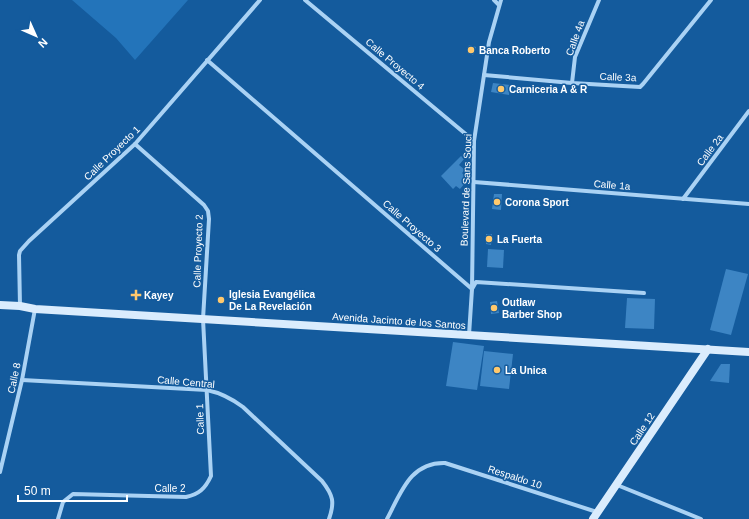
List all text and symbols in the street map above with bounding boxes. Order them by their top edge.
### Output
north arrow [16,16,56,56]
street label: Calle 4a [564,18,587,57]
text: N [36,36,50,50]
street label: Calle Proyecto 4 [363,36,427,92]
marker: Banca Roberto [466,45,476,55]
place label: Banca Roberto [479,45,550,56]
street label: Calle 3a [599,71,637,83]
marker: Carniceria A & R [496,84,506,94]
place label: Carniceria A & R [509,84,588,95]
street label: Calle Proyecto 1 [82,123,143,182]
street label: Calle 2a [695,132,726,168]
street label: Boulevard de Sans Souci [459,134,473,246]
street label: Calle 1a [593,178,631,192]
marker: Corona Sport [492,197,502,207]
place label: Corona Sport [505,197,570,208]
street label: Calle Proyecto 3 [381,198,444,255]
street label: Calle Proyecto 2 [191,214,205,288]
marker: La Fuerta [484,234,494,244]
place label: La Fuerta [497,234,542,245]
place label: Iglesia Evangélica De La Revelación [229,289,316,312]
marker: Kayey [131,290,141,300]
place label: Kayey [144,290,174,301]
marker: Iglesia Evangélica De La Revelación [216,295,226,305]
place label: Outlaw Barber Shop [502,297,562,320]
marker: Outlaw Barber Shop [489,303,499,313]
street label: Avenida Jacinto de los Santos [332,311,466,331]
street label: Calle 8 [5,361,23,394]
marker: La Unica [492,365,502,375]
place label: La Unica [505,365,547,376]
street label: Calle Central [157,374,215,390]
street label: Calle 1 [194,403,206,435]
street label: Calle 12 [627,410,657,447]
street label: Respaldo 10 [487,463,544,491]
scale bar [18,477,127,503]
street label: Calle 2 [154,483,186,494]
text: 50 m [24,484,51,498]

